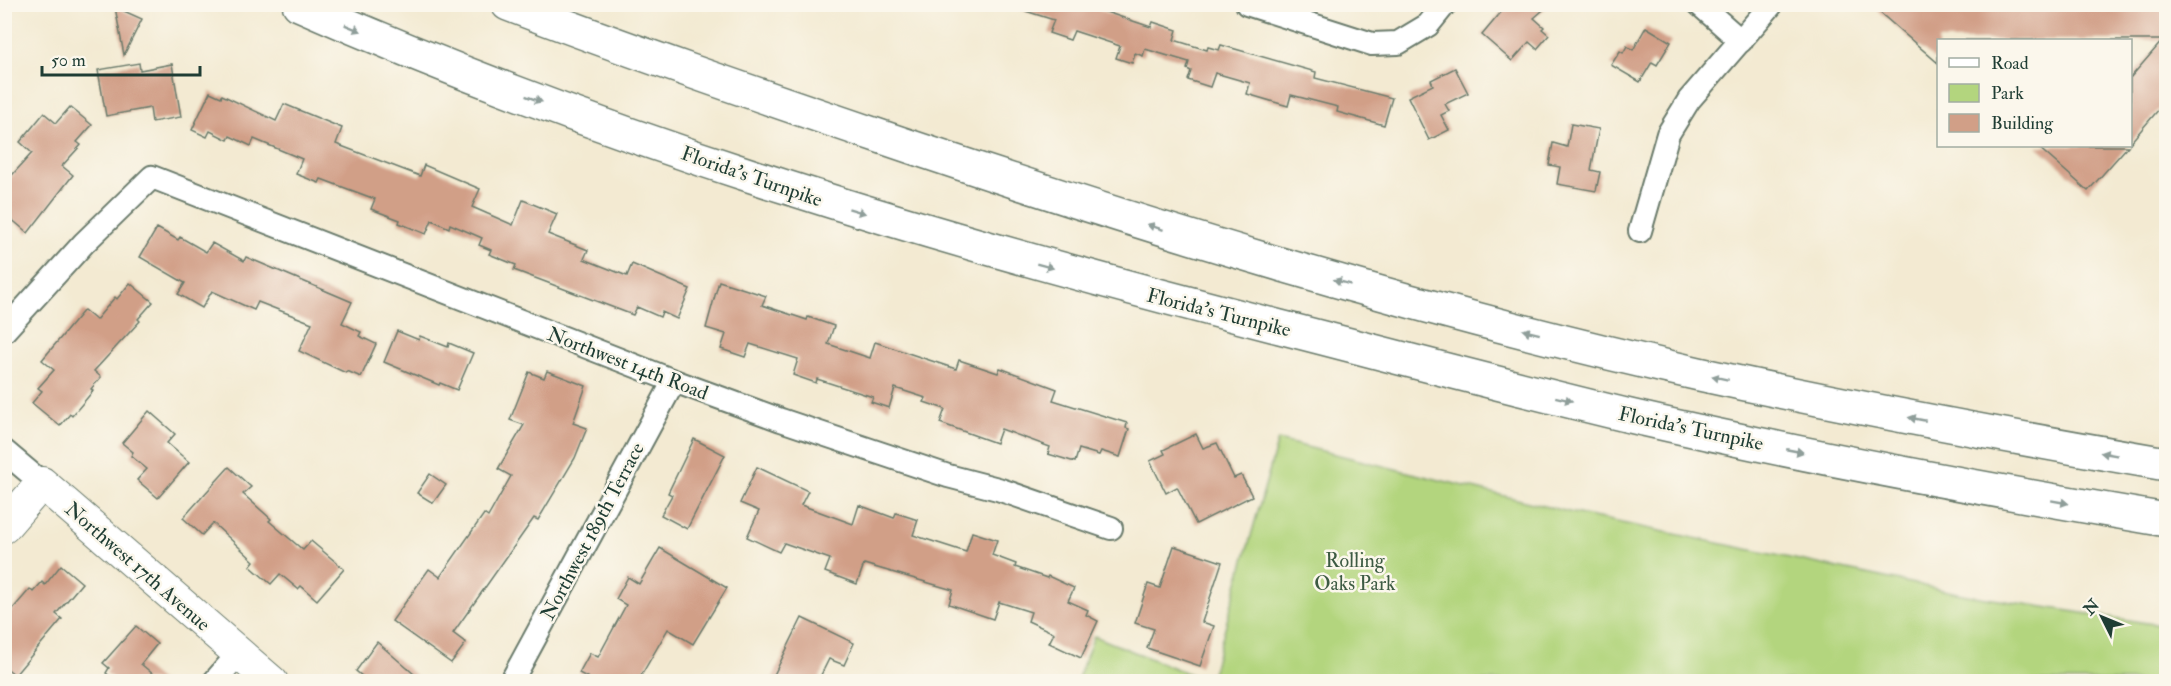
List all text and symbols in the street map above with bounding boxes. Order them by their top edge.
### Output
one-way arrow [344,24,362,33]
scale bar [42,39,200,77]
legend [1937,39,2132,147]
text: 50 m [51,49,86,72]
text: Road [1991,52,2029,75]
text: Park [1991,82,2024,105]
one-way arrow [525,95,543,104]
text: Building [1991,112,2054,135]
street label: Florida's Turnpike [678,141,826,213]
one-way arrow [849,207,867,216]
one-way arrow [1146,222,1164,231]
one-way arrow [1036,261,1054,271]
one-way arrow [1333,277,1351,286]
street label: Florida's Turnpike [1144,283,1294,343]
street label: Northwest 14th Road [544,321,712,406]
one-way arrow [1522,327,1540,337]
one-way arrow [1711,373,1730,382]
one-way arrow [1555,395,1573,405]
street label: Florida's Turnpike [1616,401,1766,457]
one-way arrow [1907,414,1926,423]
street label: Northwest 189th Terrace [535,438,650,624]
one-way arrow [1786,447,1805,456]
one-way arrow [2099,449,2118,458]
street label: Northwest 17th Avenue [60,496,216,636]
one-way arrow [2050,498,2069,507]
park label: Rolling Oaks Park [1314,548,1396,596]
north arrow [2072,587,2132,647]
text: N [2079,595,2104,620]

